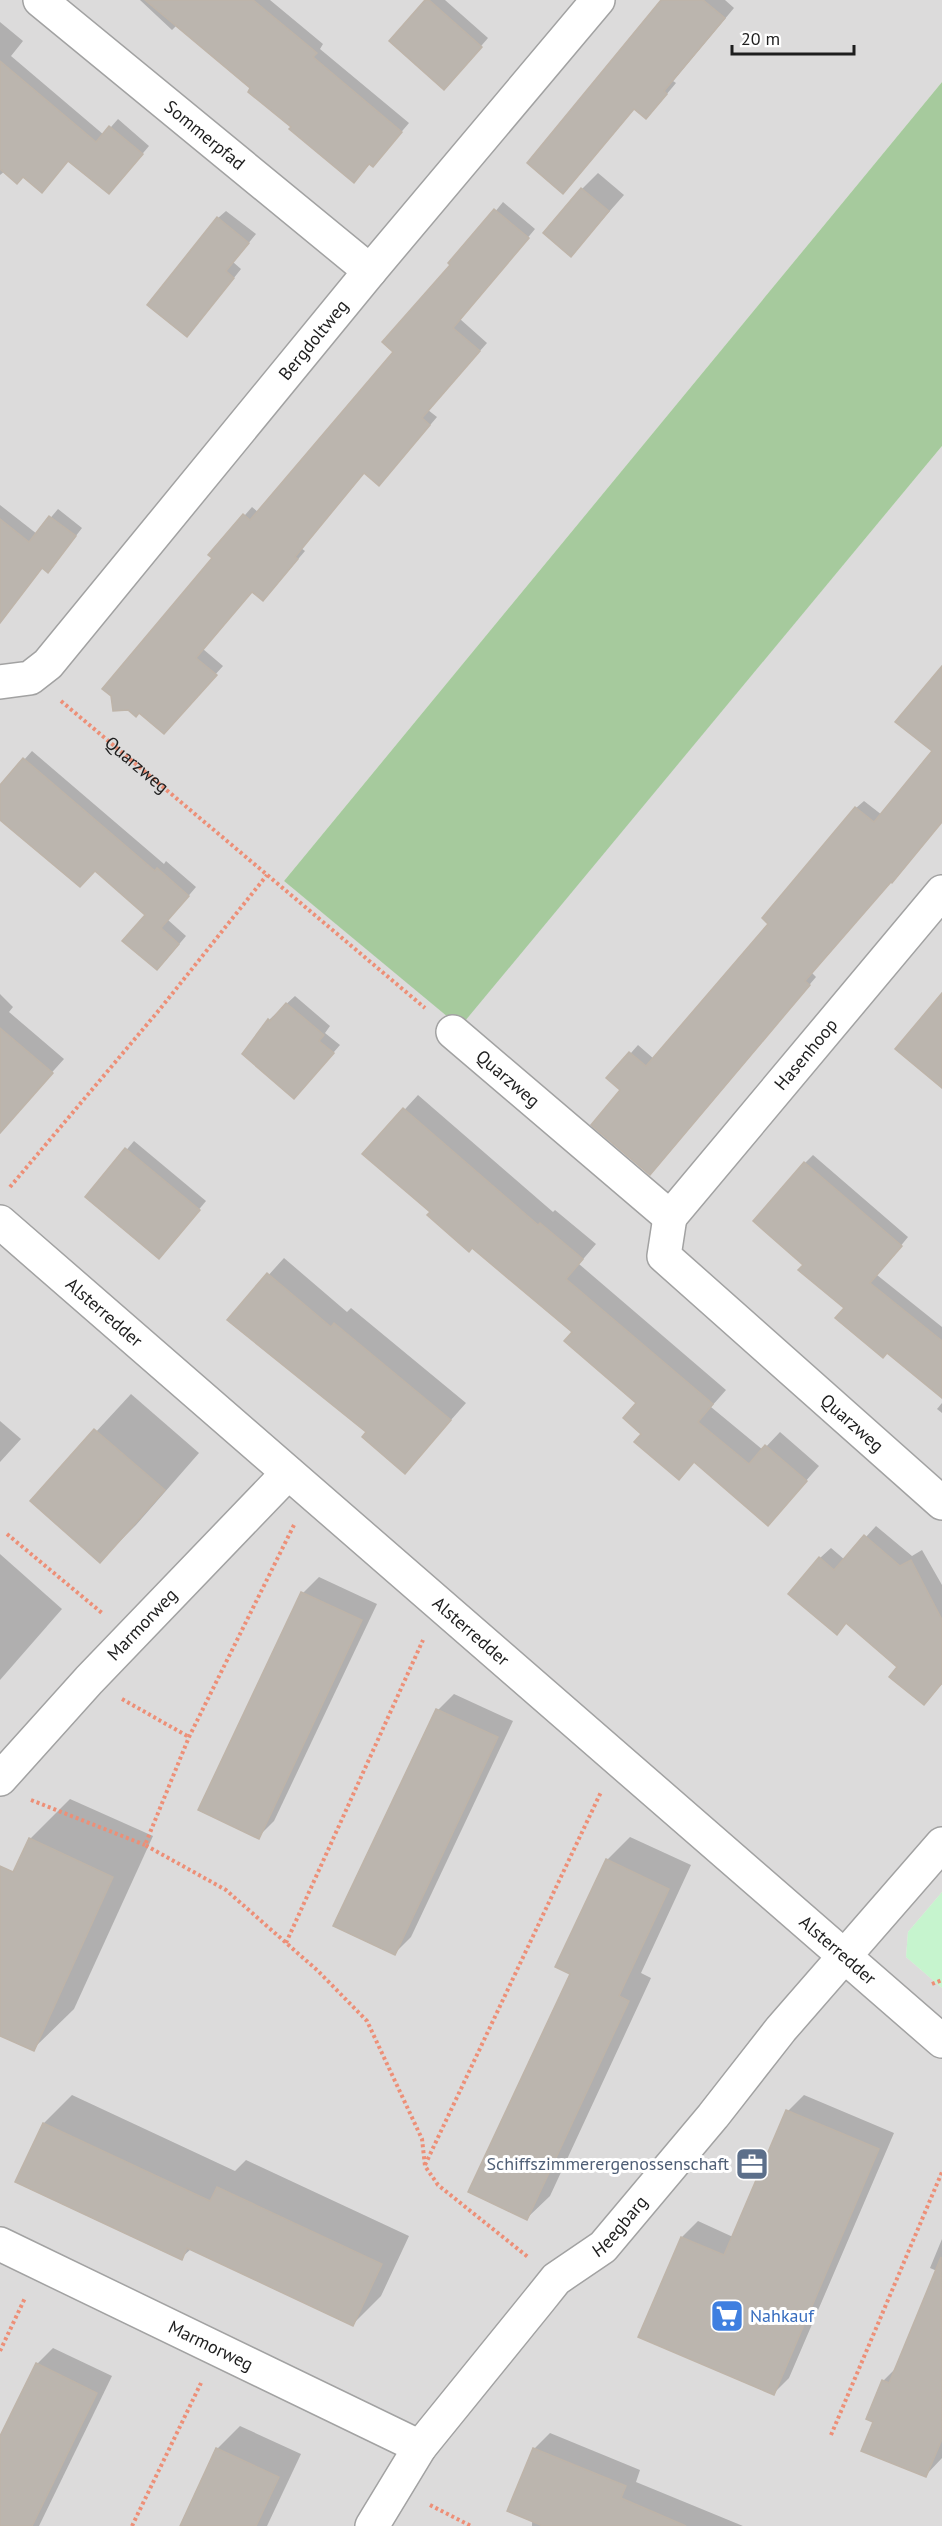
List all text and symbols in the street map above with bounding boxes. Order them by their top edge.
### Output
scale bar [732,18,854,56]
text: 20 m [741,27,780,50]
street label: Sommerpfad [160,95,250,175]
street label: Bergdoltweg [273,294,353,385]
street label: Quarzweg [100,731,174,798]
street label: Hasenhoop [769,1014,842,1095]
street label: Quarzweg [471,1045,545,1112]
street label: Alsterredder [61,1272,148,1352]
street label: Quarzweg [816,1389,889,1457]
street label: Marmorweg [102,1583,182,1665]
street label: Alsterredder [428,1591,514,1671]
street label: Alsterredder [795,1910,881,1990]
office icon: Schiffszimmerergenossenschaft [734,2146,770,2182]
place label: Schiffszimmerergenossenschaft [486,2152,729,2175]
street label: Heegbarg [588,2191,652,2262]
supermarket icon: Nahkauf [709,2298,745,2334]
place label: Nahkauf [750,2304,815,2327]
street label: Marmorweg [165,2315,257,2376]

